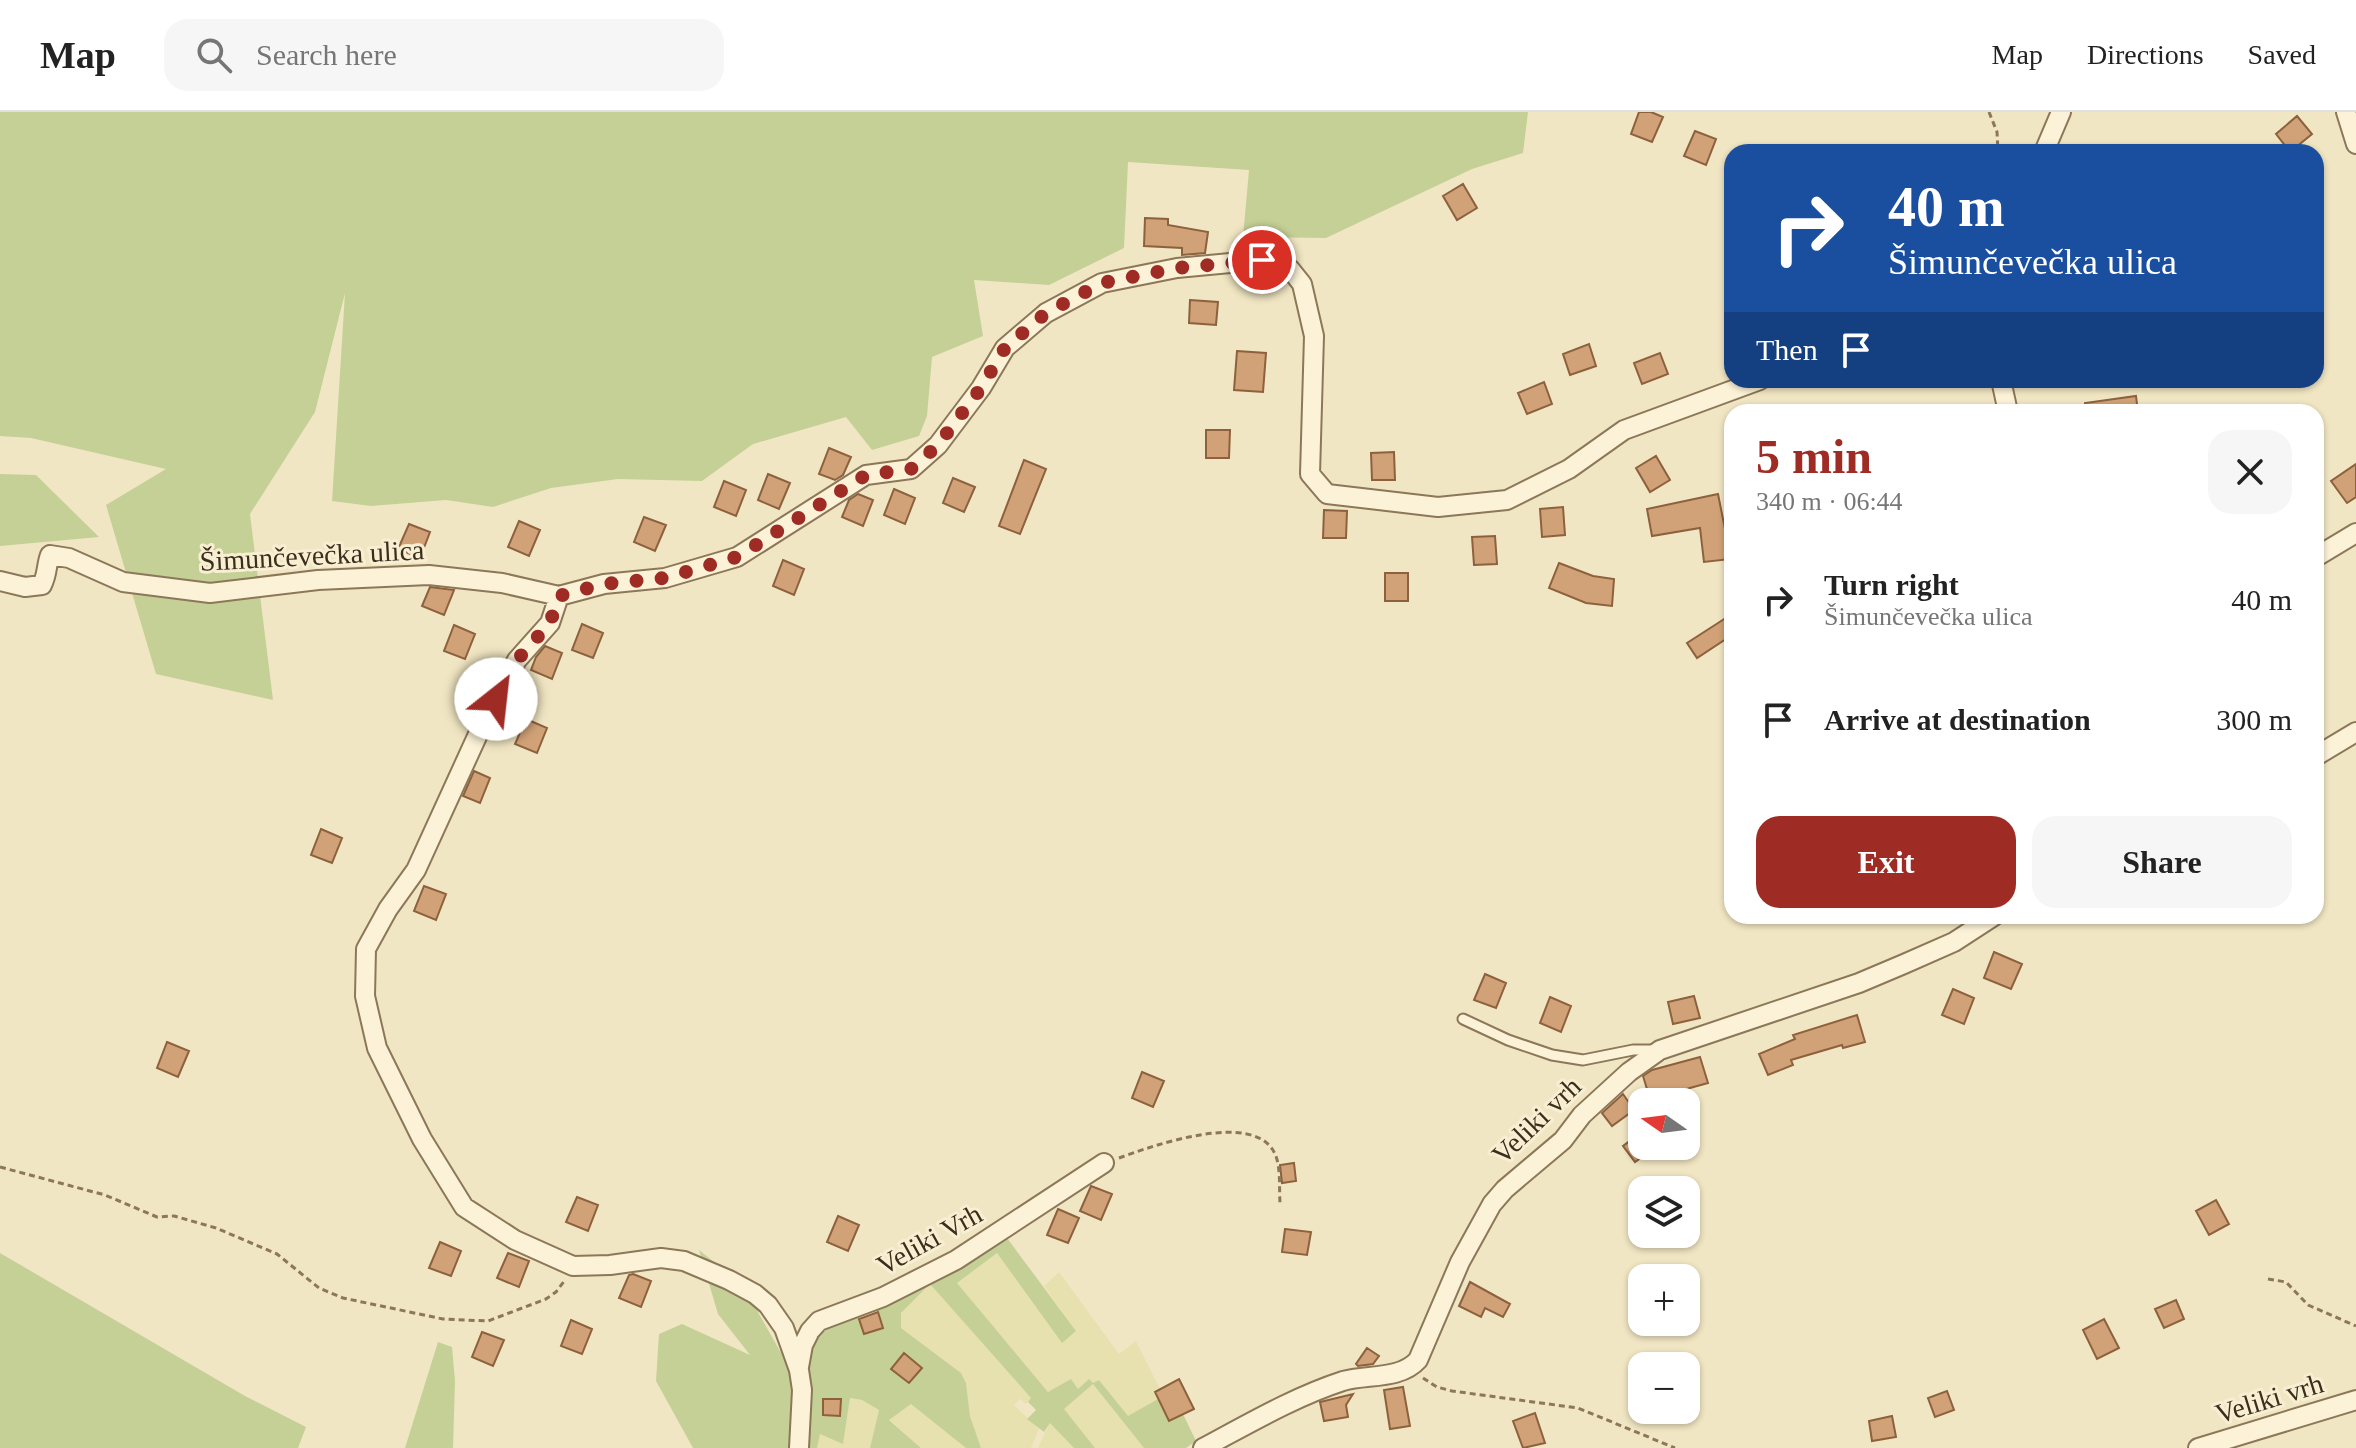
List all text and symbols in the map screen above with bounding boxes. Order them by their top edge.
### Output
search box [164,19,724,91]
icon: search [192,33,236,77]
text: Map [40,34,116,76]
text: Search here [256,38,397,71]
text: Map [1992,39,2043,70]
text: Directions [2087,39,2204,70]
text: Saved [2248,39,2316,70]
icon: right [1756,176,1860,280]
text: 40 m [1888,176,2005,238]
pin [1228,226,1296,294]
icon: arrive [1240,238,1284,282]
text: Šimunčevečka ulica [1888,242,2177,282]
icon: arrive [1834,328,1878,372]
text: Then [1756,333,1818,366]
text: 5 min [1756,430,1872,483]
button: close [2208,430,2292,514]
text: 340 m · 06:44 [1756,487,1903,516]
street label: Šimunčevečka ulica [199,534,426,577]
text: Turn right [1824,568,1959,601]
icon: right [1756,578,1800,622]
text: 40 m [2231,583,2292,616]
text: Šimunčevečka ulica [1824,602,2033,631]
position arrow [454,657,538,741]
icon: arrive [1756,698,1800,742]
text: Arrive at destination [1824,703,2091,736]
text: 300 m [2216,703,2292,736]
button: Exit [1756,816,2016,908]
button: Share [2032,816,2292,908]
street label: Veliki vrh [1486,1071,1587,1170]
north arrow [1628,1088,1700,1160]
map controls [1628,1088,1700,1424]
button: layers [1628,1176,1700,1248]
street label: Veliki Vrh [871,1198,987,1281]
button: + [1628,1264,1700,1336]
button: − [1628,1352,1700,1424]
street label: Veliki vrh [2211,1367,2327,1430]

